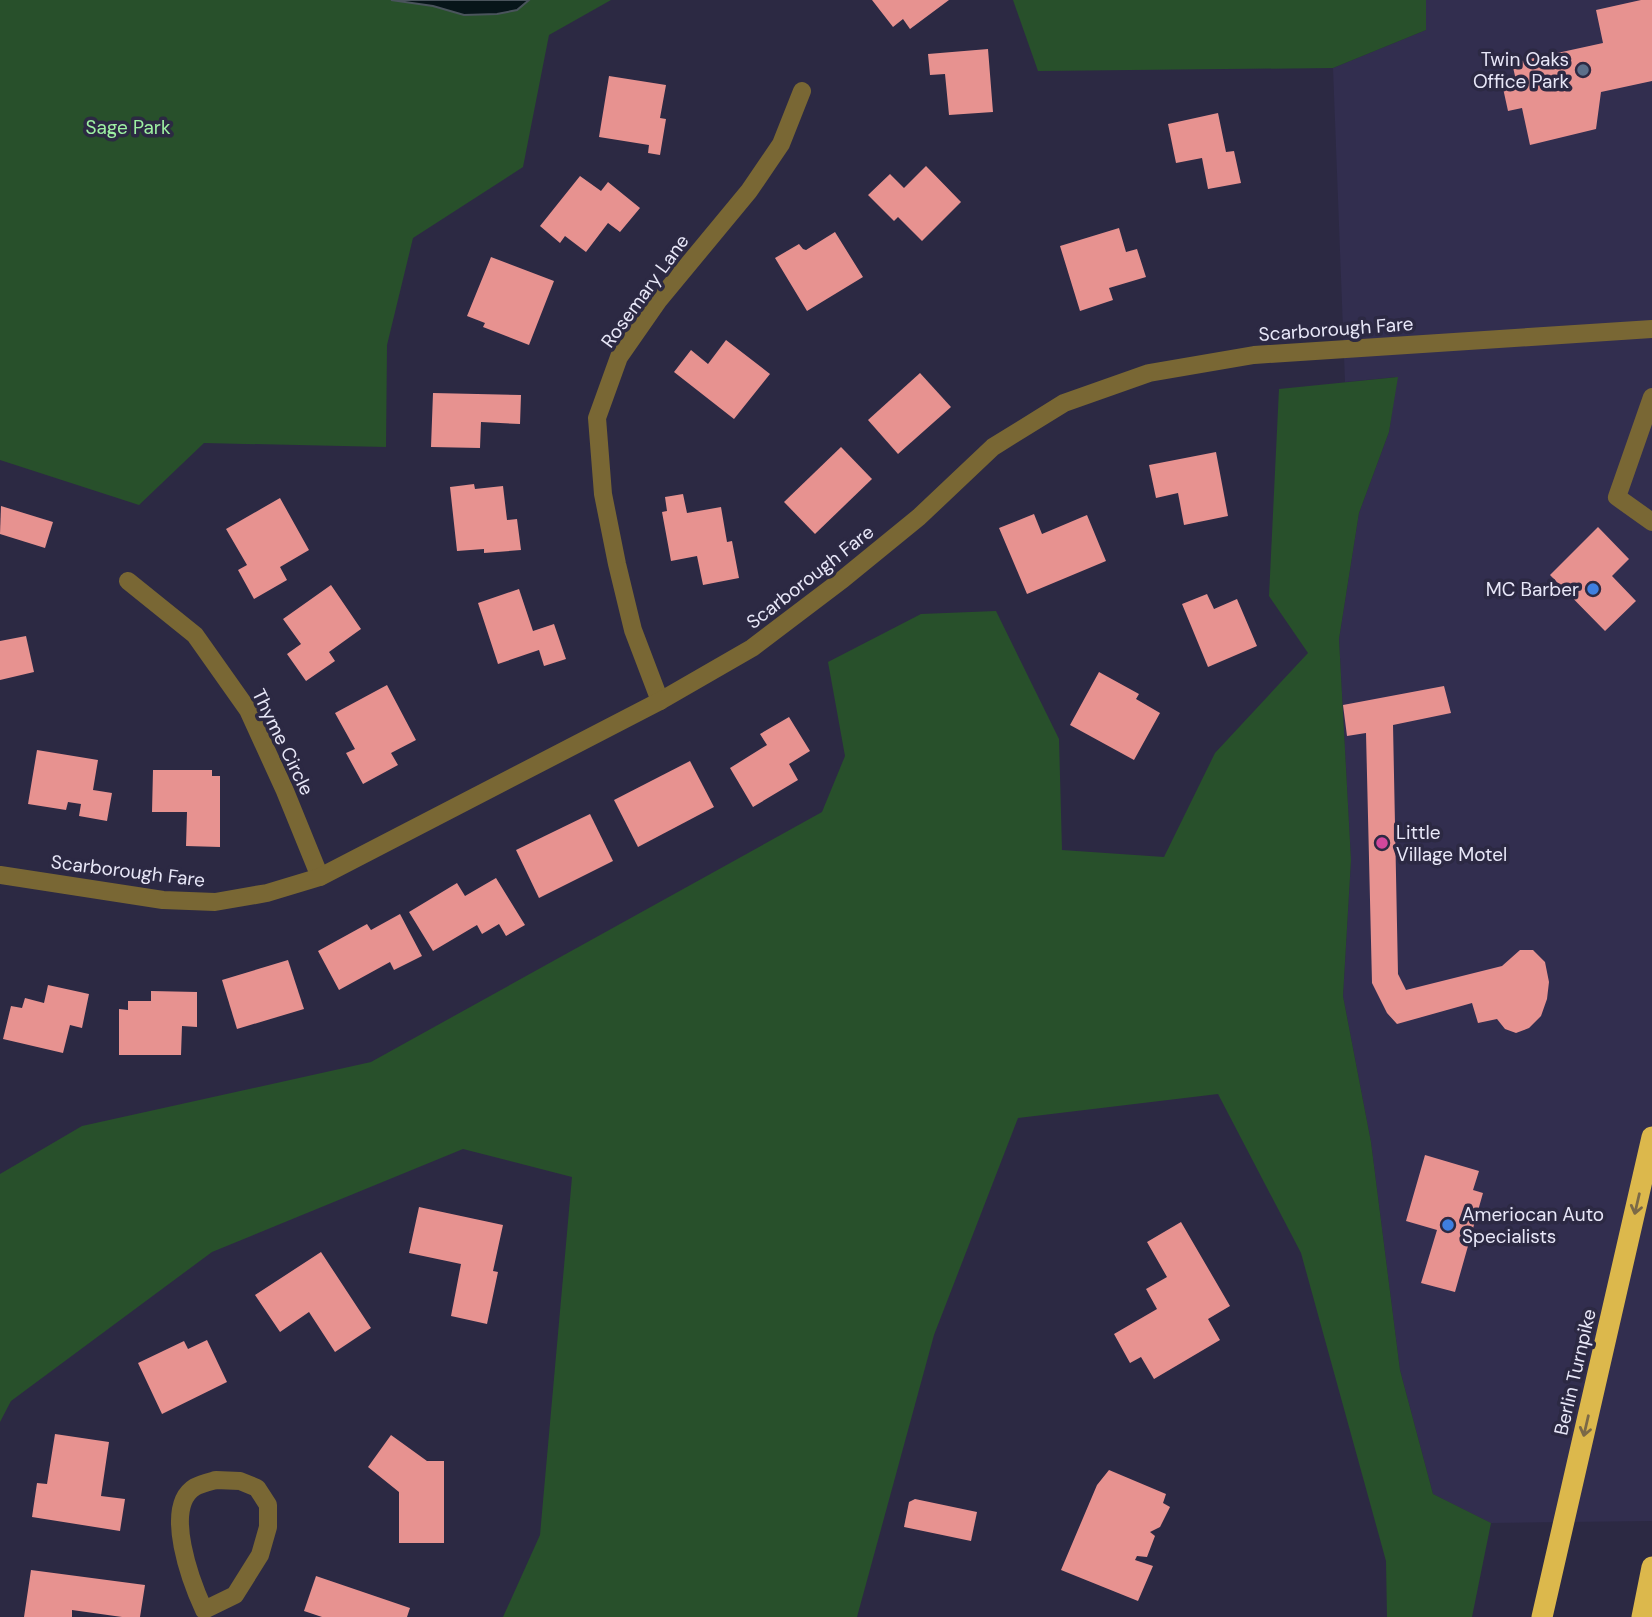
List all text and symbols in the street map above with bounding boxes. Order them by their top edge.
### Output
place label: Twin Oaks Office Park [1473,47,1569,94]
marker: Twin Oaks Office Park [1575,62,1591,78]
park label: Sage Park [86,115,171,140]
street label: Rosemary Lane [595,229,695,353]
street label: Scarborough Fare [1258,311,1414,347]
street label: Scarborough Fare [741,519,879,635]
place label: MC Barber [1486,577,1579,602]
marker: MC Barber [1585,581,1601,597]
street label: Thyme Circle [246,685,320,799]
place label: Little Village Motel [1396,820,1507,867]
marker: Little Village Motel [1374,835,1390,851]
street label: Scarborough Fare [49,849,207,893]
one-way arrow [1629,1192,1643,1215]
place label: Ameriocan Auto Specialists [1462,1202,1604,1249]
marker: Ameriocan Auto Specialists [1440,1217,1456,1233]
street label: Berlin Turnpike [1548,1306,1602,1438]
one-way arrow [1578,1414,1592,1437]

